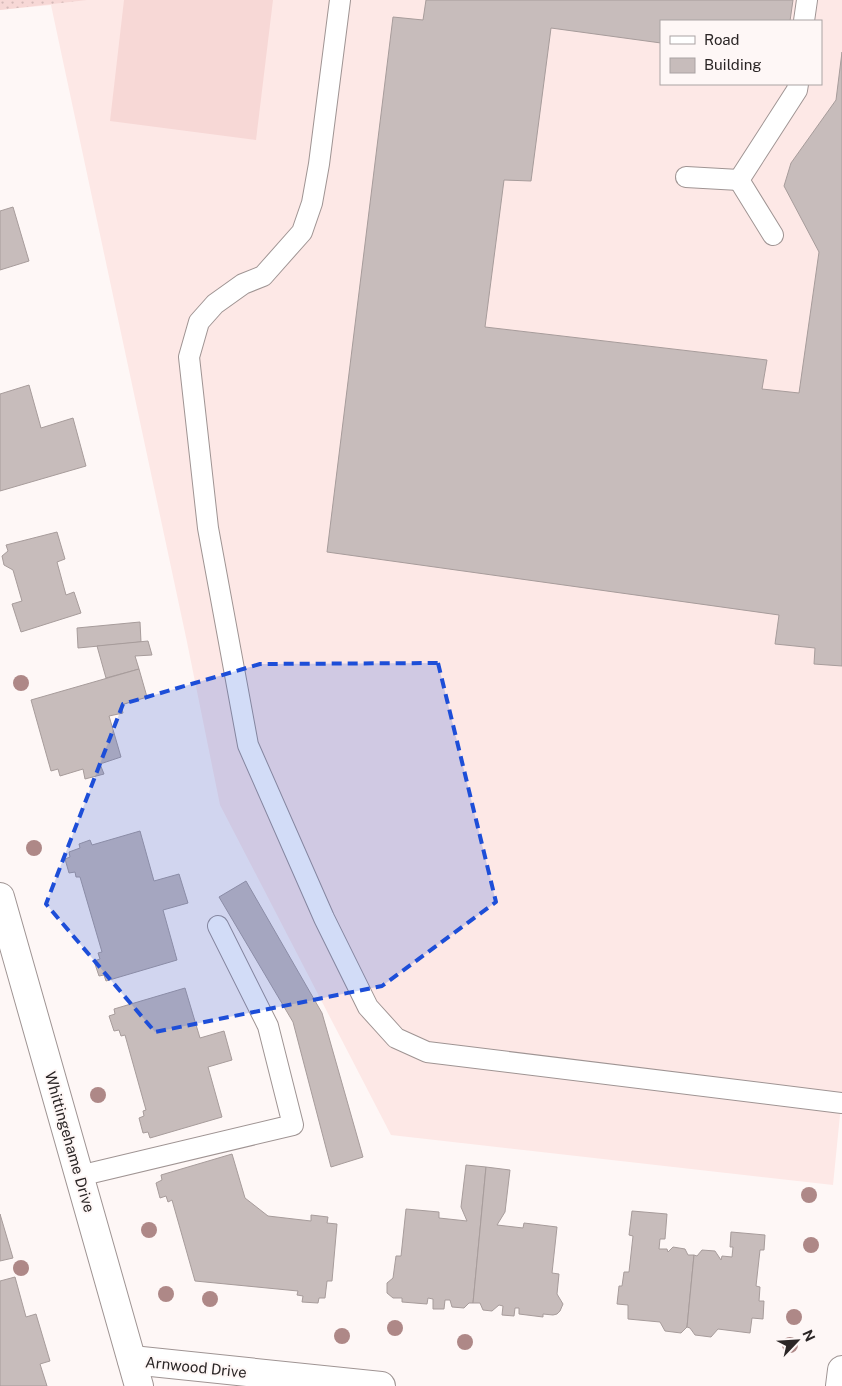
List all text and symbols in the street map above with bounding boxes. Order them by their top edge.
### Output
legend [660,20,822,85]
text: Road [704,31,740,48]
text: Building [704,56,762,73]
street label: Whittingehame Drive [42,1070,98,1214]
north arrow [772,1316,822,1366]
text: N [799,1327,818,1344]
street label: Arnwood Drive [144,1353,248,1381]

